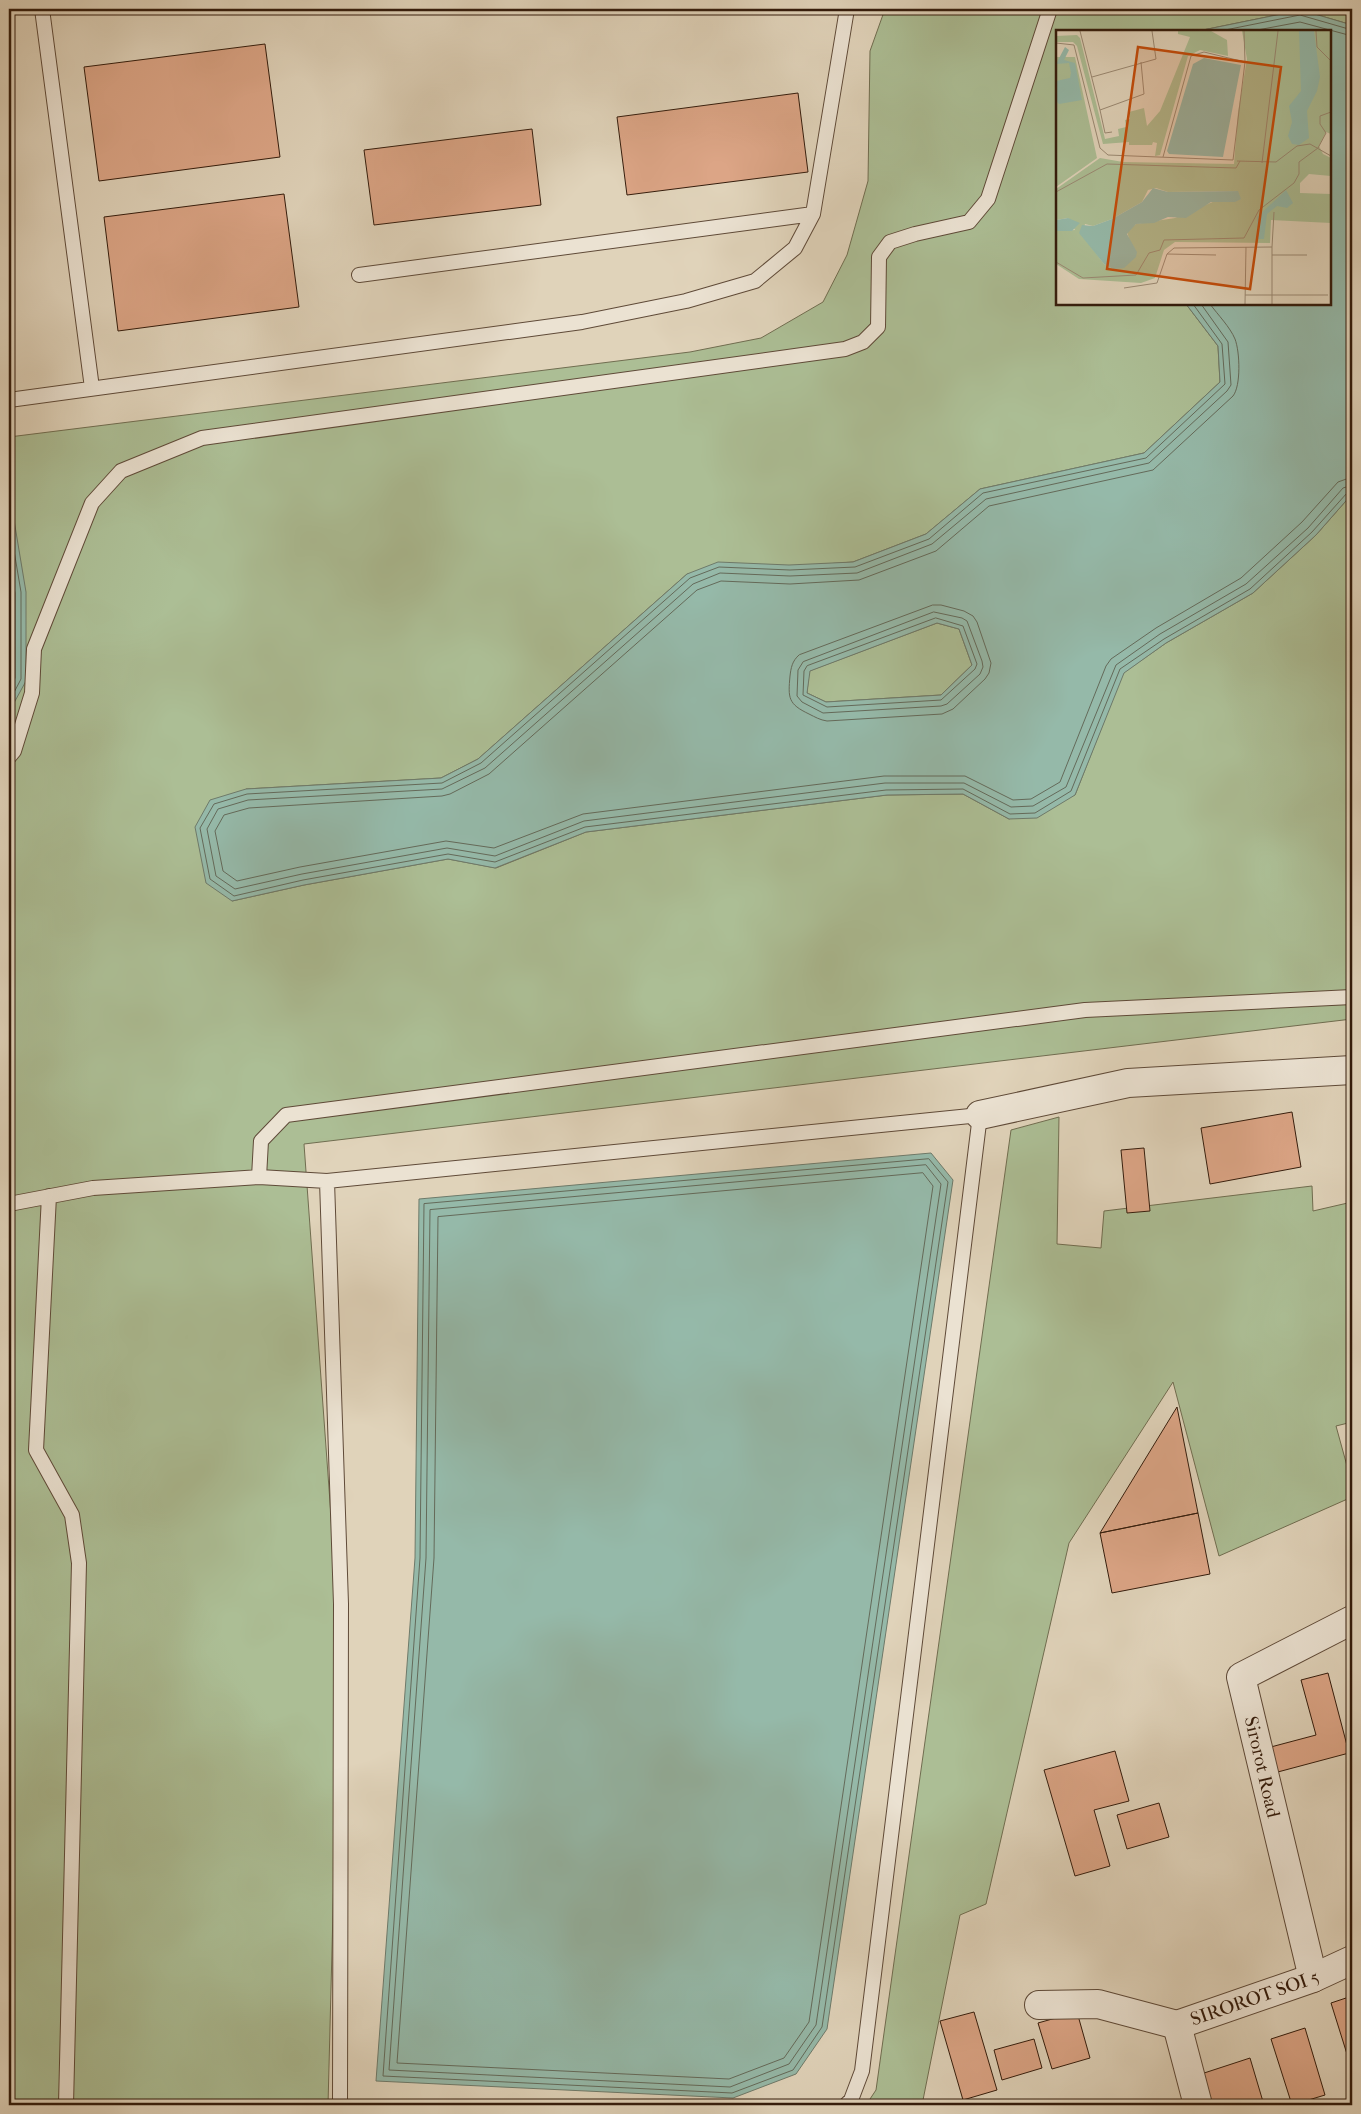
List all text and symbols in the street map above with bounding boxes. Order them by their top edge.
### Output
inset map [1056,30,1331,305]
street label: Sirorot Road [1240,1714,1285,1821]
street label: SIROROT SOI 5 [1187,1966,1323,2031]

